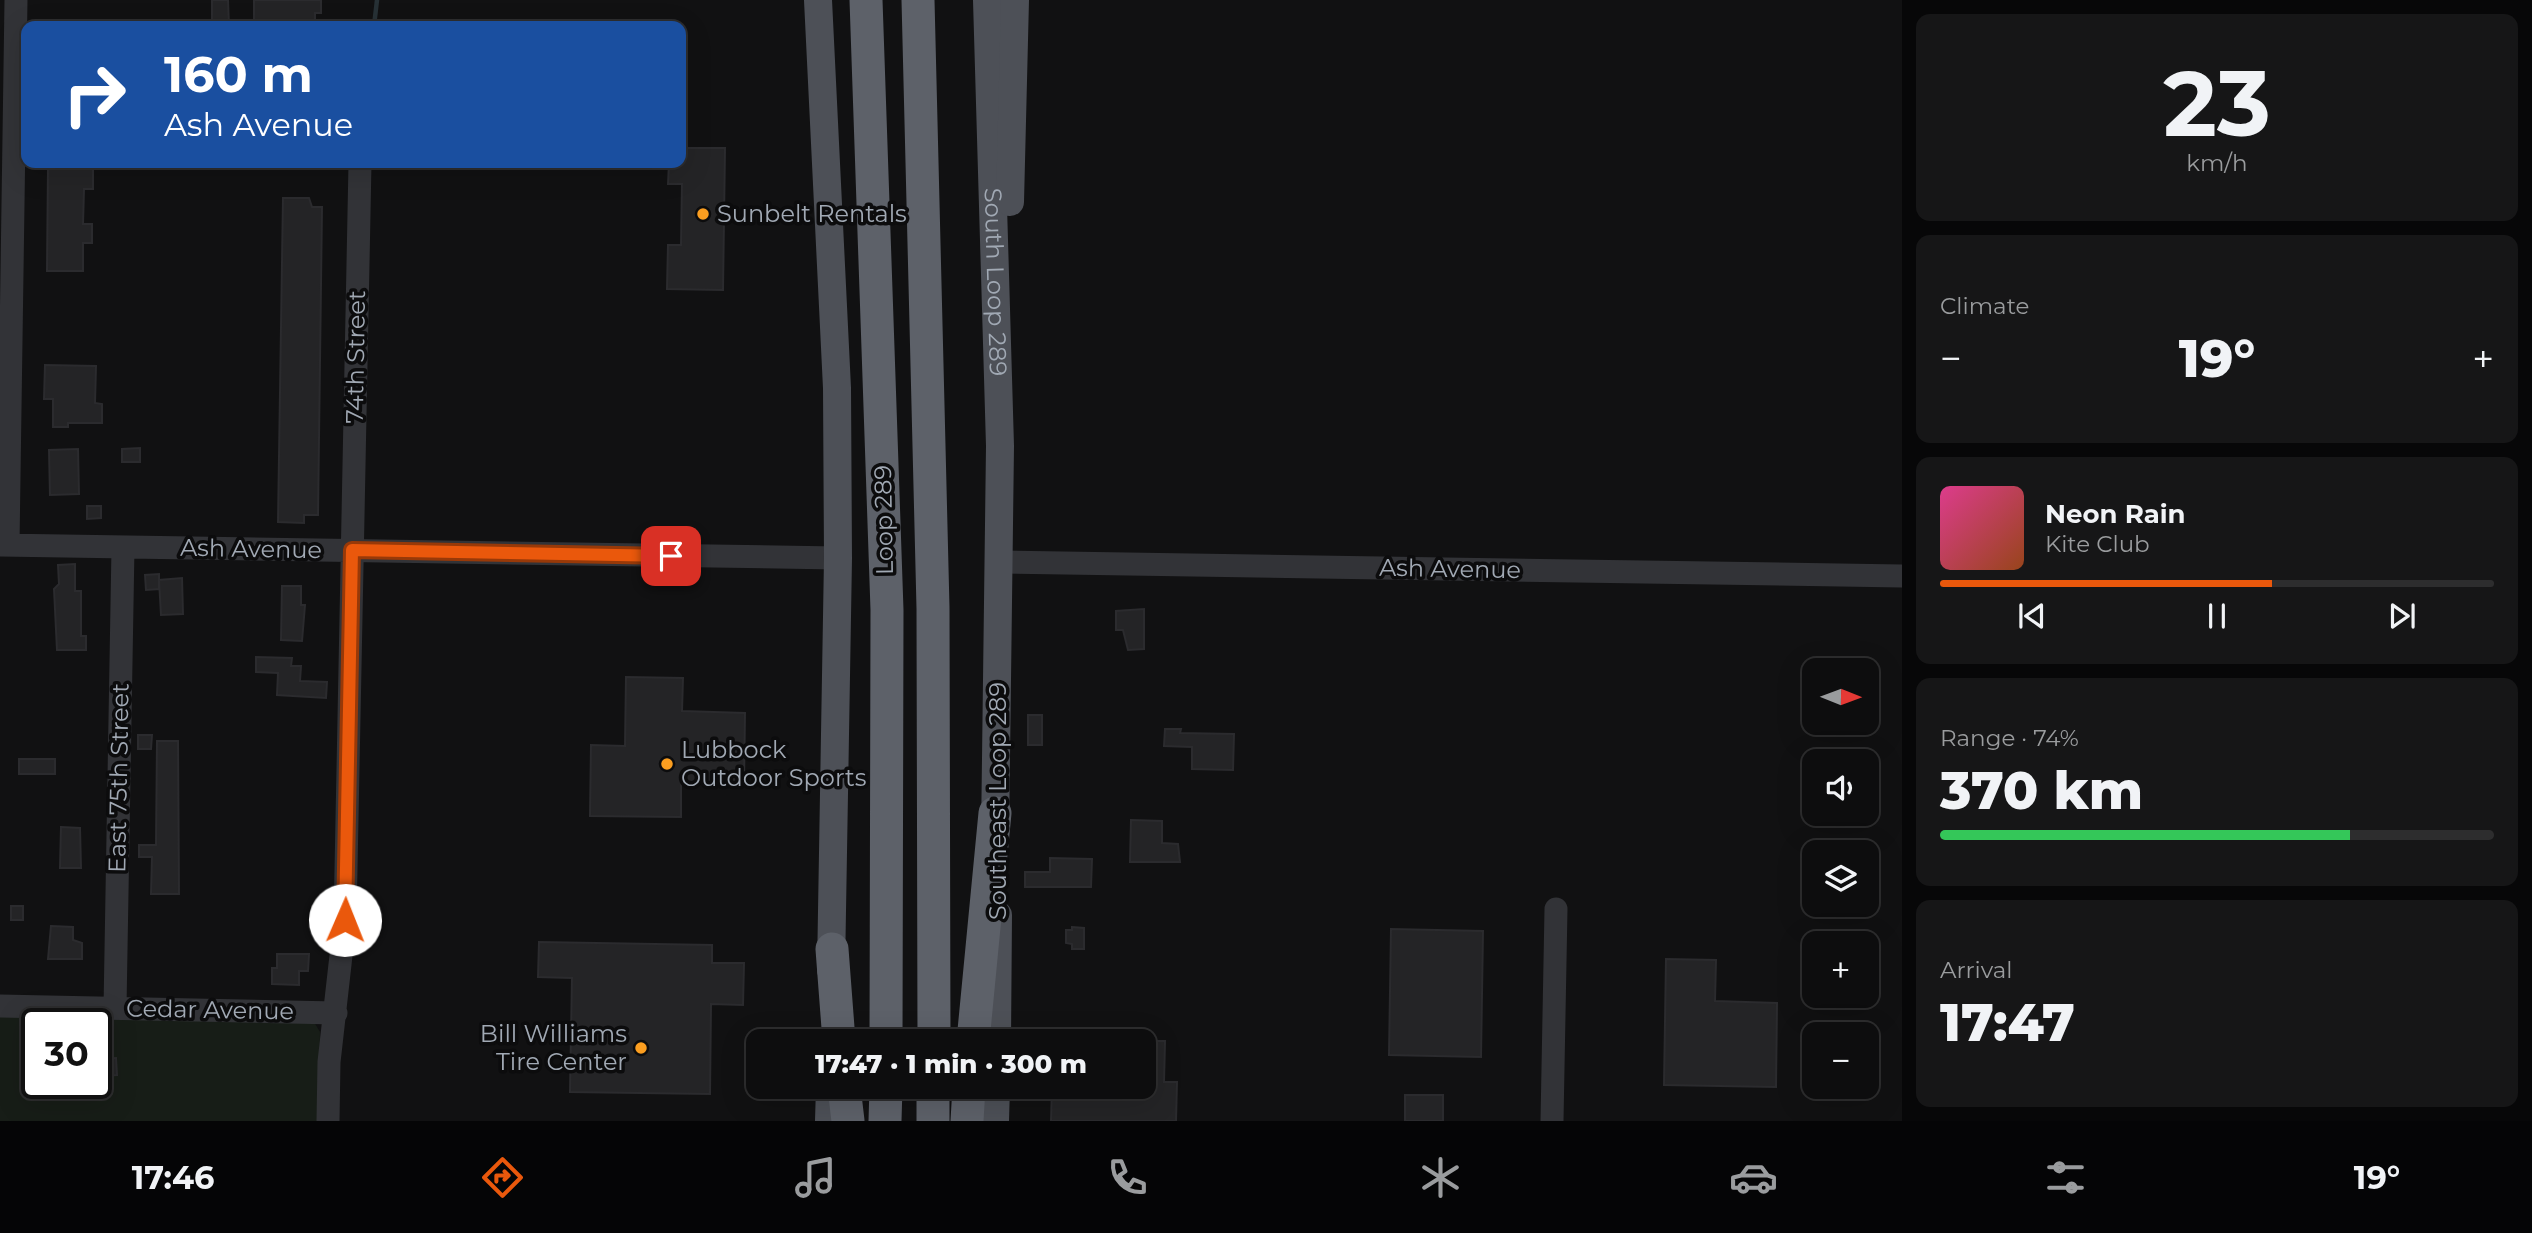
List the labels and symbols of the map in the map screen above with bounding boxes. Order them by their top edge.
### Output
street label: South Loop 289 [978,187,1013,376]
place label: Sunbelt Rentals [717,199,907,228]
marker: Sunbelt Rentals [695,206,711,222]
street label: 74th Street [340,290,371,424]
street label: Loop 289 [868,465,899,575]
pin [641,526,701,586]
street label: Ash Avenue [180,533,322,564]
street label: Ash Avenue [1379,553,1521,584]
north arrow [1802,658,1880,735]
street label: Southeast Loop 289 [983,682,1012,920]
street label: East 75th Street [102,683,135,873]
place label: Lubbock Outdoor Sports [681,735,866,792]
marker: Lubbock Outdoor Sports [659,756,675,772]
position arrow [308,883,382,957]
street label: Cedar Avenue [126,994,294,1025]
speed limit sign: 30 [21,1008,112,1099]
place label: Bill Williams Tire Center [480,1019,627,1076]
marker: Bill Williams Tire Center [633,1040,649,1056]

